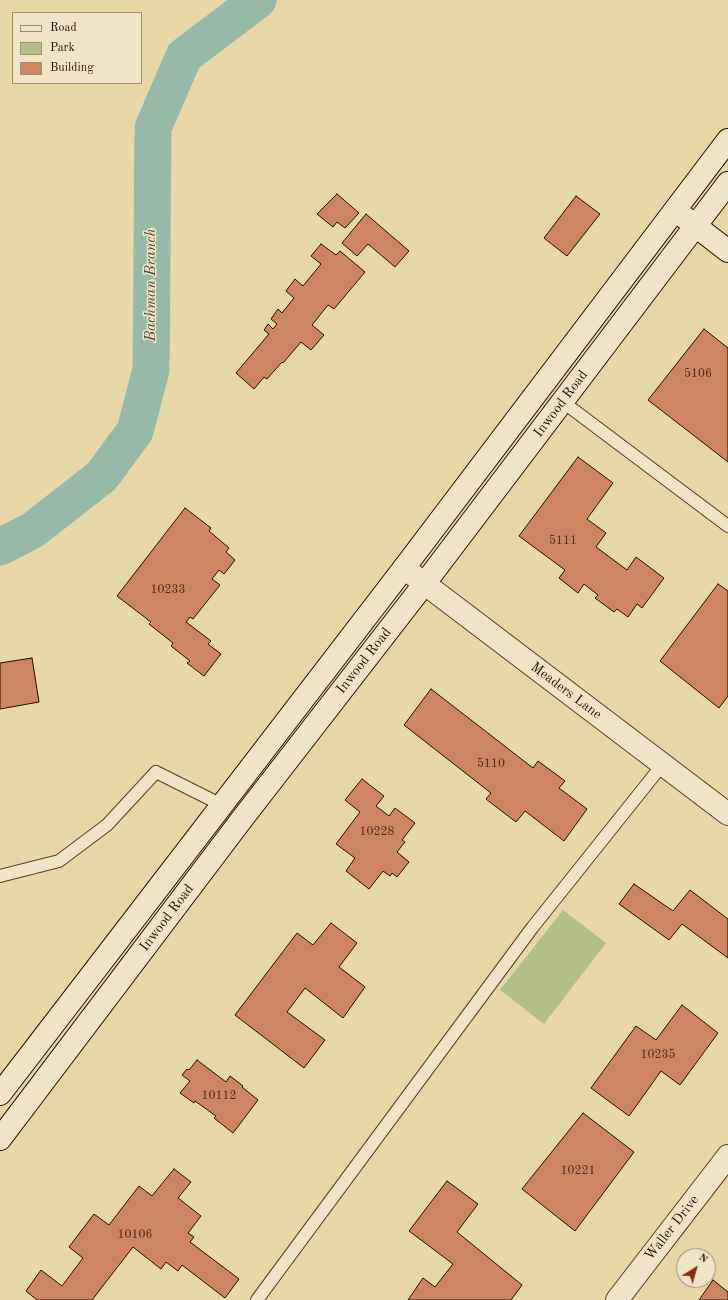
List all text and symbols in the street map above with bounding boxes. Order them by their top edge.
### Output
legend [12,12,142,84]
text: Road [50,22,77,34]
text: Park [50,42,75,54]
text: Building [50,62,94,74]
water label: Bachman Branch [142,229,160,341]
street label: Inwood Road [530,367,592,441]
house number: 5106 [684,367,712,381]
house number: 5111 [549,534,577,548]
house number: 10233 [151,583,185,597]
street label: Inwood Road [333,624,395,698]
street label: Meaders Lane [527,659,605,723]
house number: 5110 [477,757,505,771]
house number: 10228 [360,825,394,839]
street label: Inwood Road [136,881,198,955]
house number: 10235 [641,1048,675,1062]
house number: 10112 [202,1089,236,1103]
house number: 10221 [561,1164,595,1178]
street label: Waller Drive [641,1192,703,1264]
house number: 10106 [118,1228,152,1242]
north arrow [676,1248,716,1288]
text: N [696,1252,710,1266]

